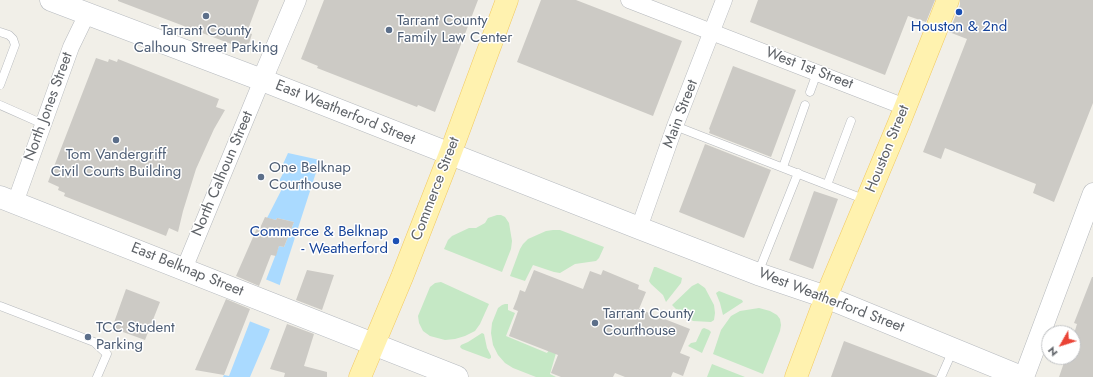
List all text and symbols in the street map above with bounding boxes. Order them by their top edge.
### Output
marker: Houston & 2nd [954,7,964,17]
marker: Tarrant County Calhoun Street Parking [201,11,211,21]
place label: Tarrant County Family Law Center [397,12,512,47]
place label: Houston & 2nd [911,18,1007,36]
place label: Tarrant County Calhoun Street Parking [134,22,278,57]
marker: Tarrant County Family Law Center [384,25,394,35]
street label: West 1st Street [763,44,855,94]
street label: North Jones Street [21,50,77,164]
street label: East Weatherford Street [273,77,417,149]
street label: Main Street [660,77,702,151]
street label: Houston Street [862,103,914,195]
street label: North Calhoun Street [189,109,257,239]
marker: Tom Vandergriff Civil Courts Building [111,135,121,145]
street label: Commerce Street [408,135,464,243]
place label: Tom Vandergriff Civil Courts Building [51,146,181,181]
place label: One Belknap Courthouse [269,159,351,194]
marker: One Belknap Courthouse [256,172,266,182]
place label: Commerce & Belknap - Weatherford [250,223,388,258]
marker: Commerce & Belknap - Weatherford [391,236,401,246]
street label: East Belknap Street [128,239,246,301]
street label: West Weatherford Street [755,265,907,337]
place label: Tarrant County Courthouse [603,305,694,340]
marker: Tarrant County Courthouse [590,318,600,328]
place label: TCC Student Parking [96,319,175,354]
north arrow [1041,325,1081,365]
marker: TCC Student Parking [83,332,93,342]
text: N [1043,344,1061,360]

